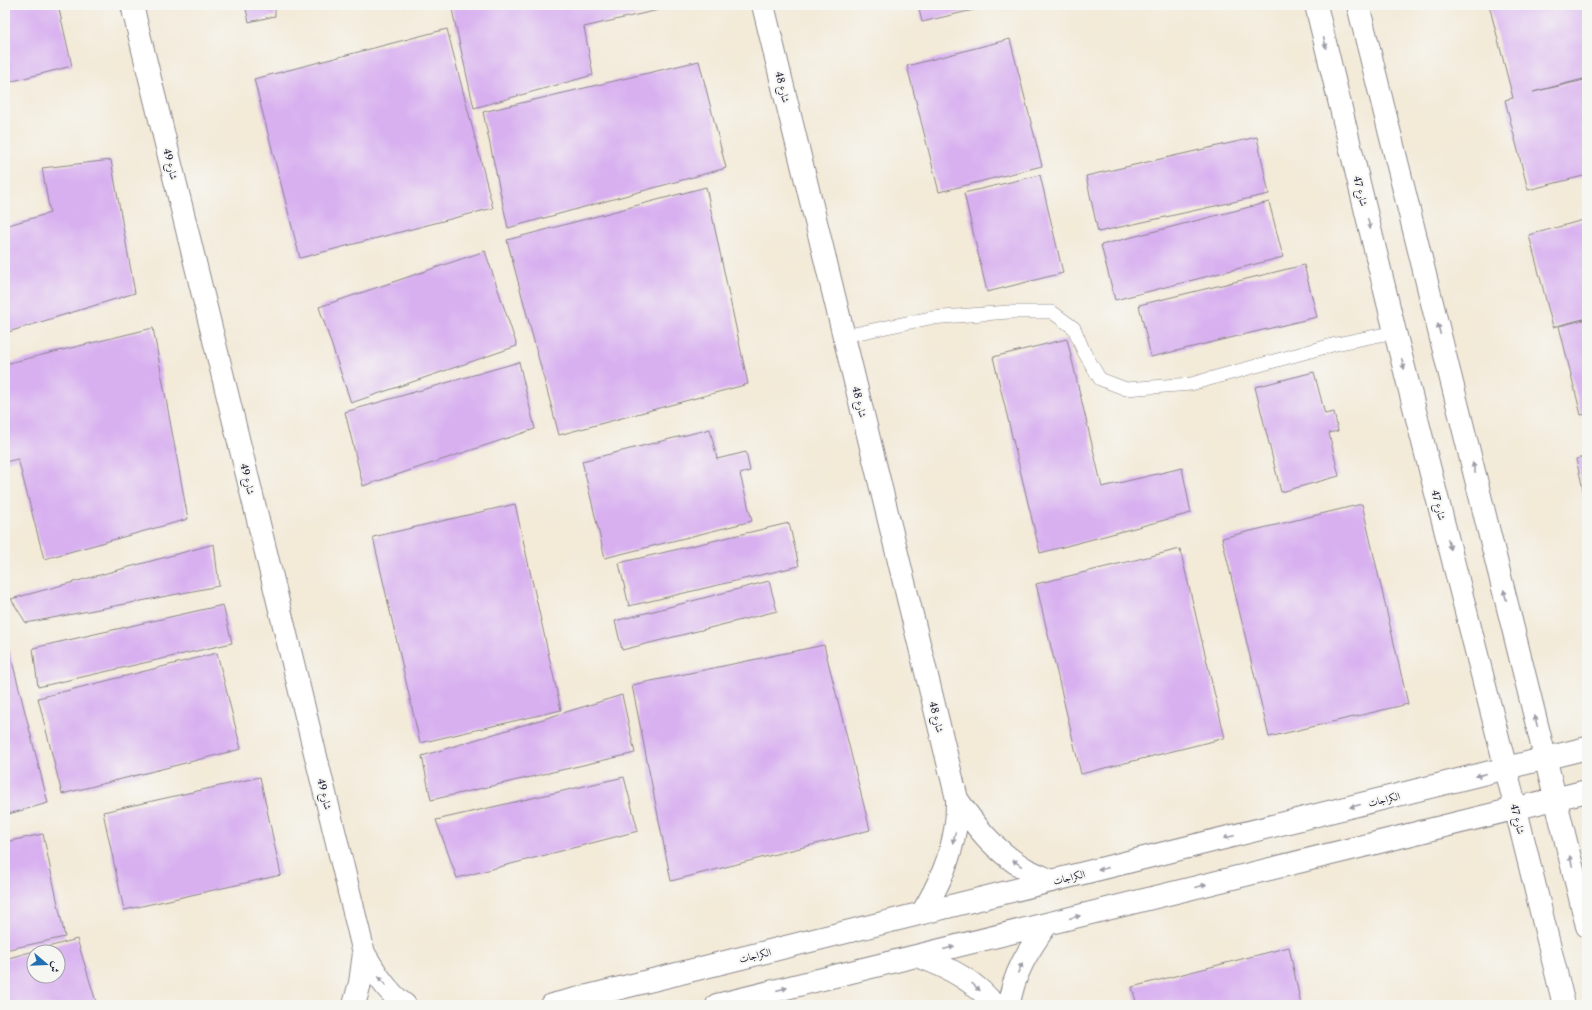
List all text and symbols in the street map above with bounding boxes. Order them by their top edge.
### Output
one-way arrow [1322,37,1328,49]
street label: شارع 48 [769,70,793,105]
street label: شارع 49 [157,147,181,182]
street label: شارع 47 [1348,175,1371,209]
one-way arrow [1366,218,1372,230]
one-way arrow [1435,322,1441,335]
one-way arrow [1400,358,1406,370]
street label: شارع 48 [846,385,870,420]
street label: شارع 49 [234,462,258,497]
one-way arrow [1470,462,1476,475]
street label: شارع 47 [1426,489,1449,523]
one-way arrow [1446,538,1452,550]
one-way arrow [1502,588,1508,600]
street label: شارع 48 [923,700,947,735]
one-way arrow [1533,714,1539,727]
one-way arrow [1475,772,1487,778]
street label: شارع 49 [311,777,335,812]
street label: الكراجات [1367,789,1401,810]
one-way arrow [1349,803,1361,809]
street label: شارع 47 [1505,803,1528,837]
one-way arrow [950,832,956,844]
one-way arrow [1223,835,1235,841]
one-way arrow [1567,855,1573,867]
one-way arrow [1012,859,1023,867]
one-way arrow [1097,866,1109,872]
street label: الكراجات [1052,867,1086,888]
one-way arrow [1195,883,1207,889]
one-way arrow [1069,914,1081,920]
north arrow [26,944,66,984]
street label: الكراجات [738,945,772,966]
one-way arrow [943,945,955,951]
text: ش [47,960,64,975]
one-way arrow [1017,962,1023,973]
one-way arrow [377,976,386,987]
one-way arrow [971,982,980,991]
one-way arrow [776,986,788,992]

